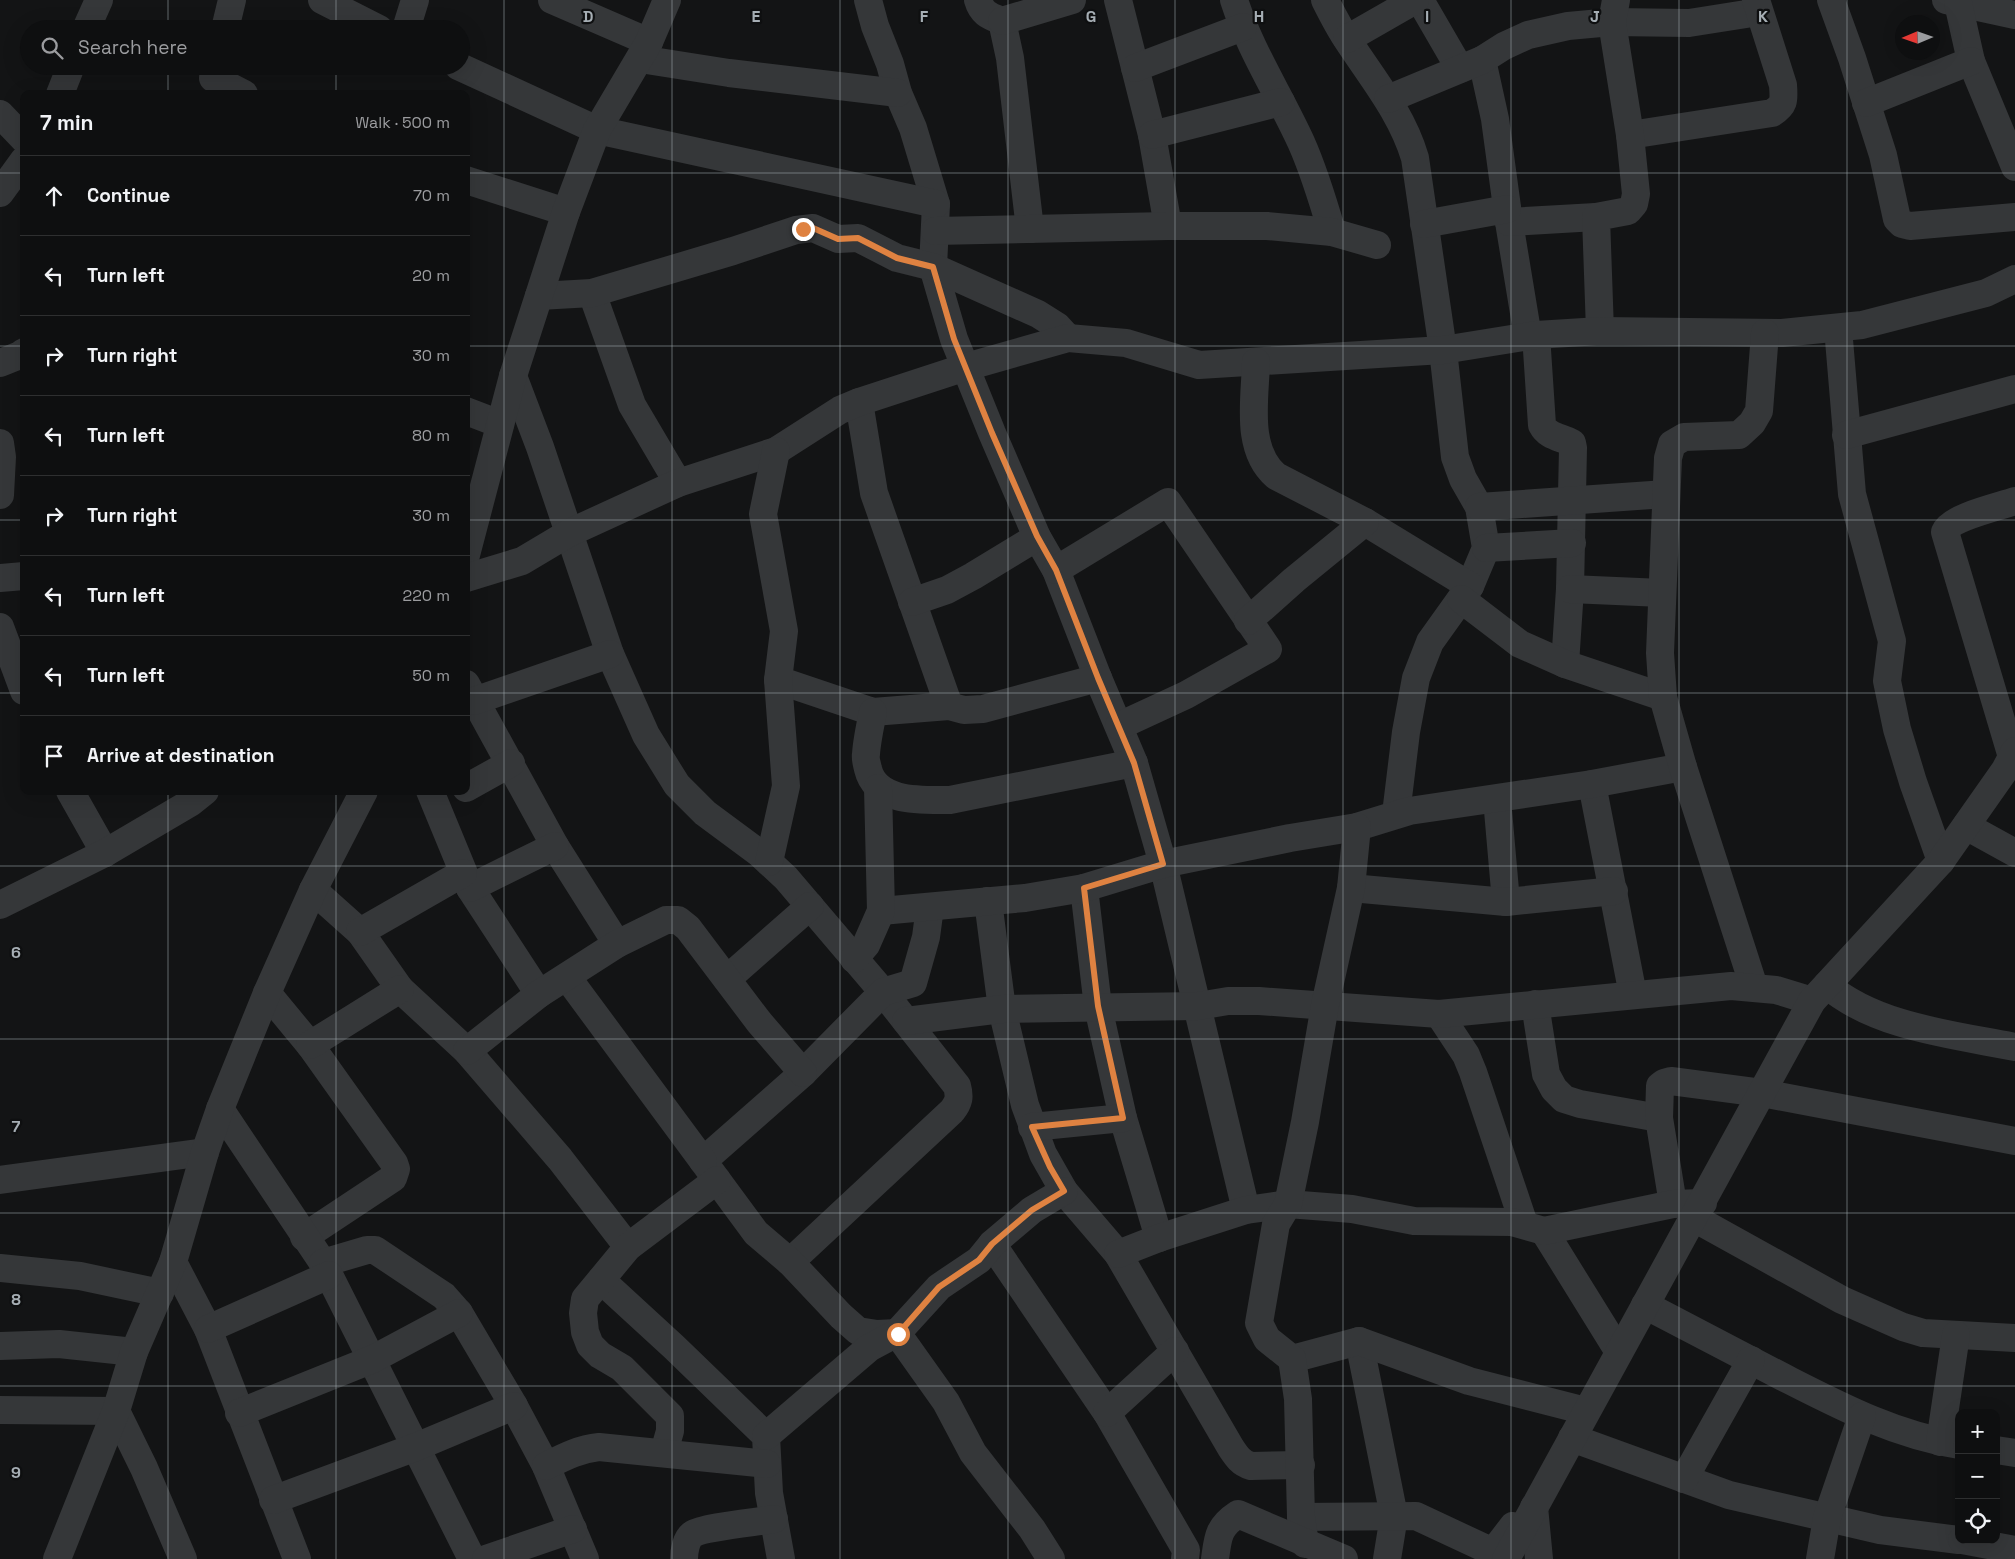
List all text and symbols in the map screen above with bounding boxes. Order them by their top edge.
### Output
text: D [583,6,593,27]
text: E [752,6,761,27]
text: F [920,6,929,27]
text: G [1086,6,1096,27]
text: H [1254,6,1264,27]
text: I [1425,6,1429,27]
text: J [1590,6,1600,27]
text: K [1758,6,1768,27]
north arrow [1895,15,1940,60]
search box [20,20,470,75]
icon: search [38,34,66,62]
text: Search here [78,35,188,60]
text: 7 min [40,109,93,136]
text: Walk · 500 m [355,112,450,133]
icon: ahead [40,182,68,210]
text: Continue [87,183,170,208]
text: 70 m [413,185,450,206]
route end [792,218,815,241]
icon: left [40,262,68,290]
text: Turn left [87,263,165,288]
text: 20 m [412,265,450,286]
icon: right [40,342,68,370]
text: Turn right [87,343,177,368]
text: 30 m [412,345,450,366]
icon: left [40,422,68,450]
text: Turn left [87,423,165,448]
text: 80 m [412,425,450,446]
icon: right [40,502,68,530]
text: Turn right [87,503,177,528]
text: 30 m [412,505,450,526]
icon: left [40,582,68,610]
text: Turn left [87,583,165,608]
text: 220 m [403,585,450,606]
icon: left [40,662,68,690]
text: Turn left [87,663,165,688]
text: 50 m [412,665,450,686]
icon: arrive [40,742,68,770]
text: Arrive at destination [87,743,275,768]
text: 6 [11,942,21,963]
text: 7 [12,1116,21,1137]
text: 8 [11,1289,21,1310]
route start [887,1323,910,1346]
map controls [1955,1409,2000,1544]
button: + [1955,1409,2000,1454]
button: − [1955,1454,2000,1499]
text: 9 [11,1462,21,1483]
button: locate [1955,1499,2000,1544]

